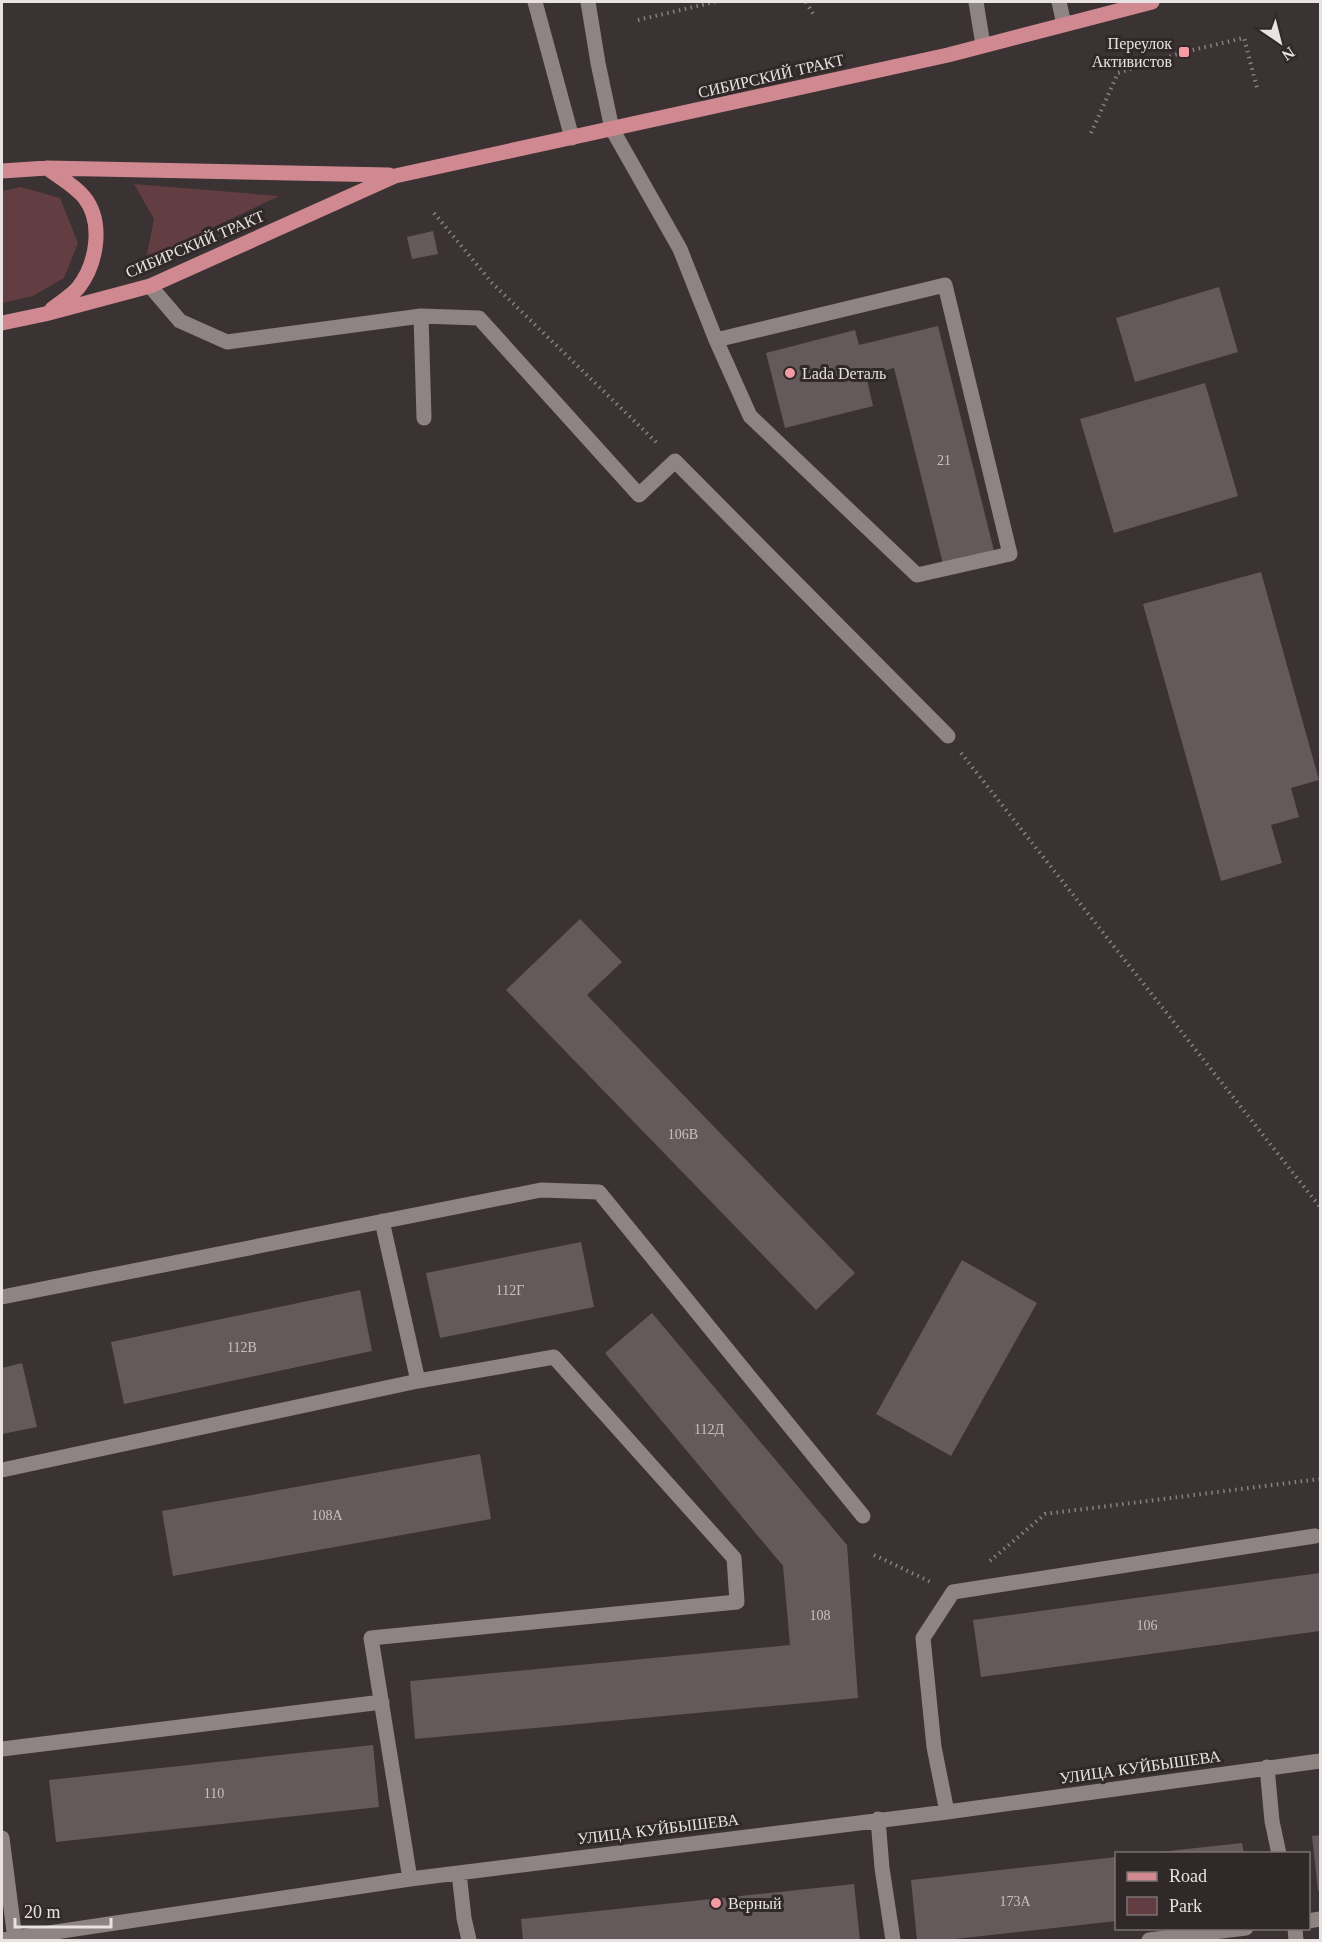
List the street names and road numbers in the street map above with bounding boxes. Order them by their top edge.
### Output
street label: СИБИРСКИЙ ТРАКТ [696,50,846,101]
street label: СИБИРСКИЙ ТРАКТ [123,206,267,281]
street label: УЛИЦА КУЙБЫШЕВА [1058,1746,1222,1788]
street label: УЛИЦА КУЙБЫШЕВА [576,1810,740,1848]

